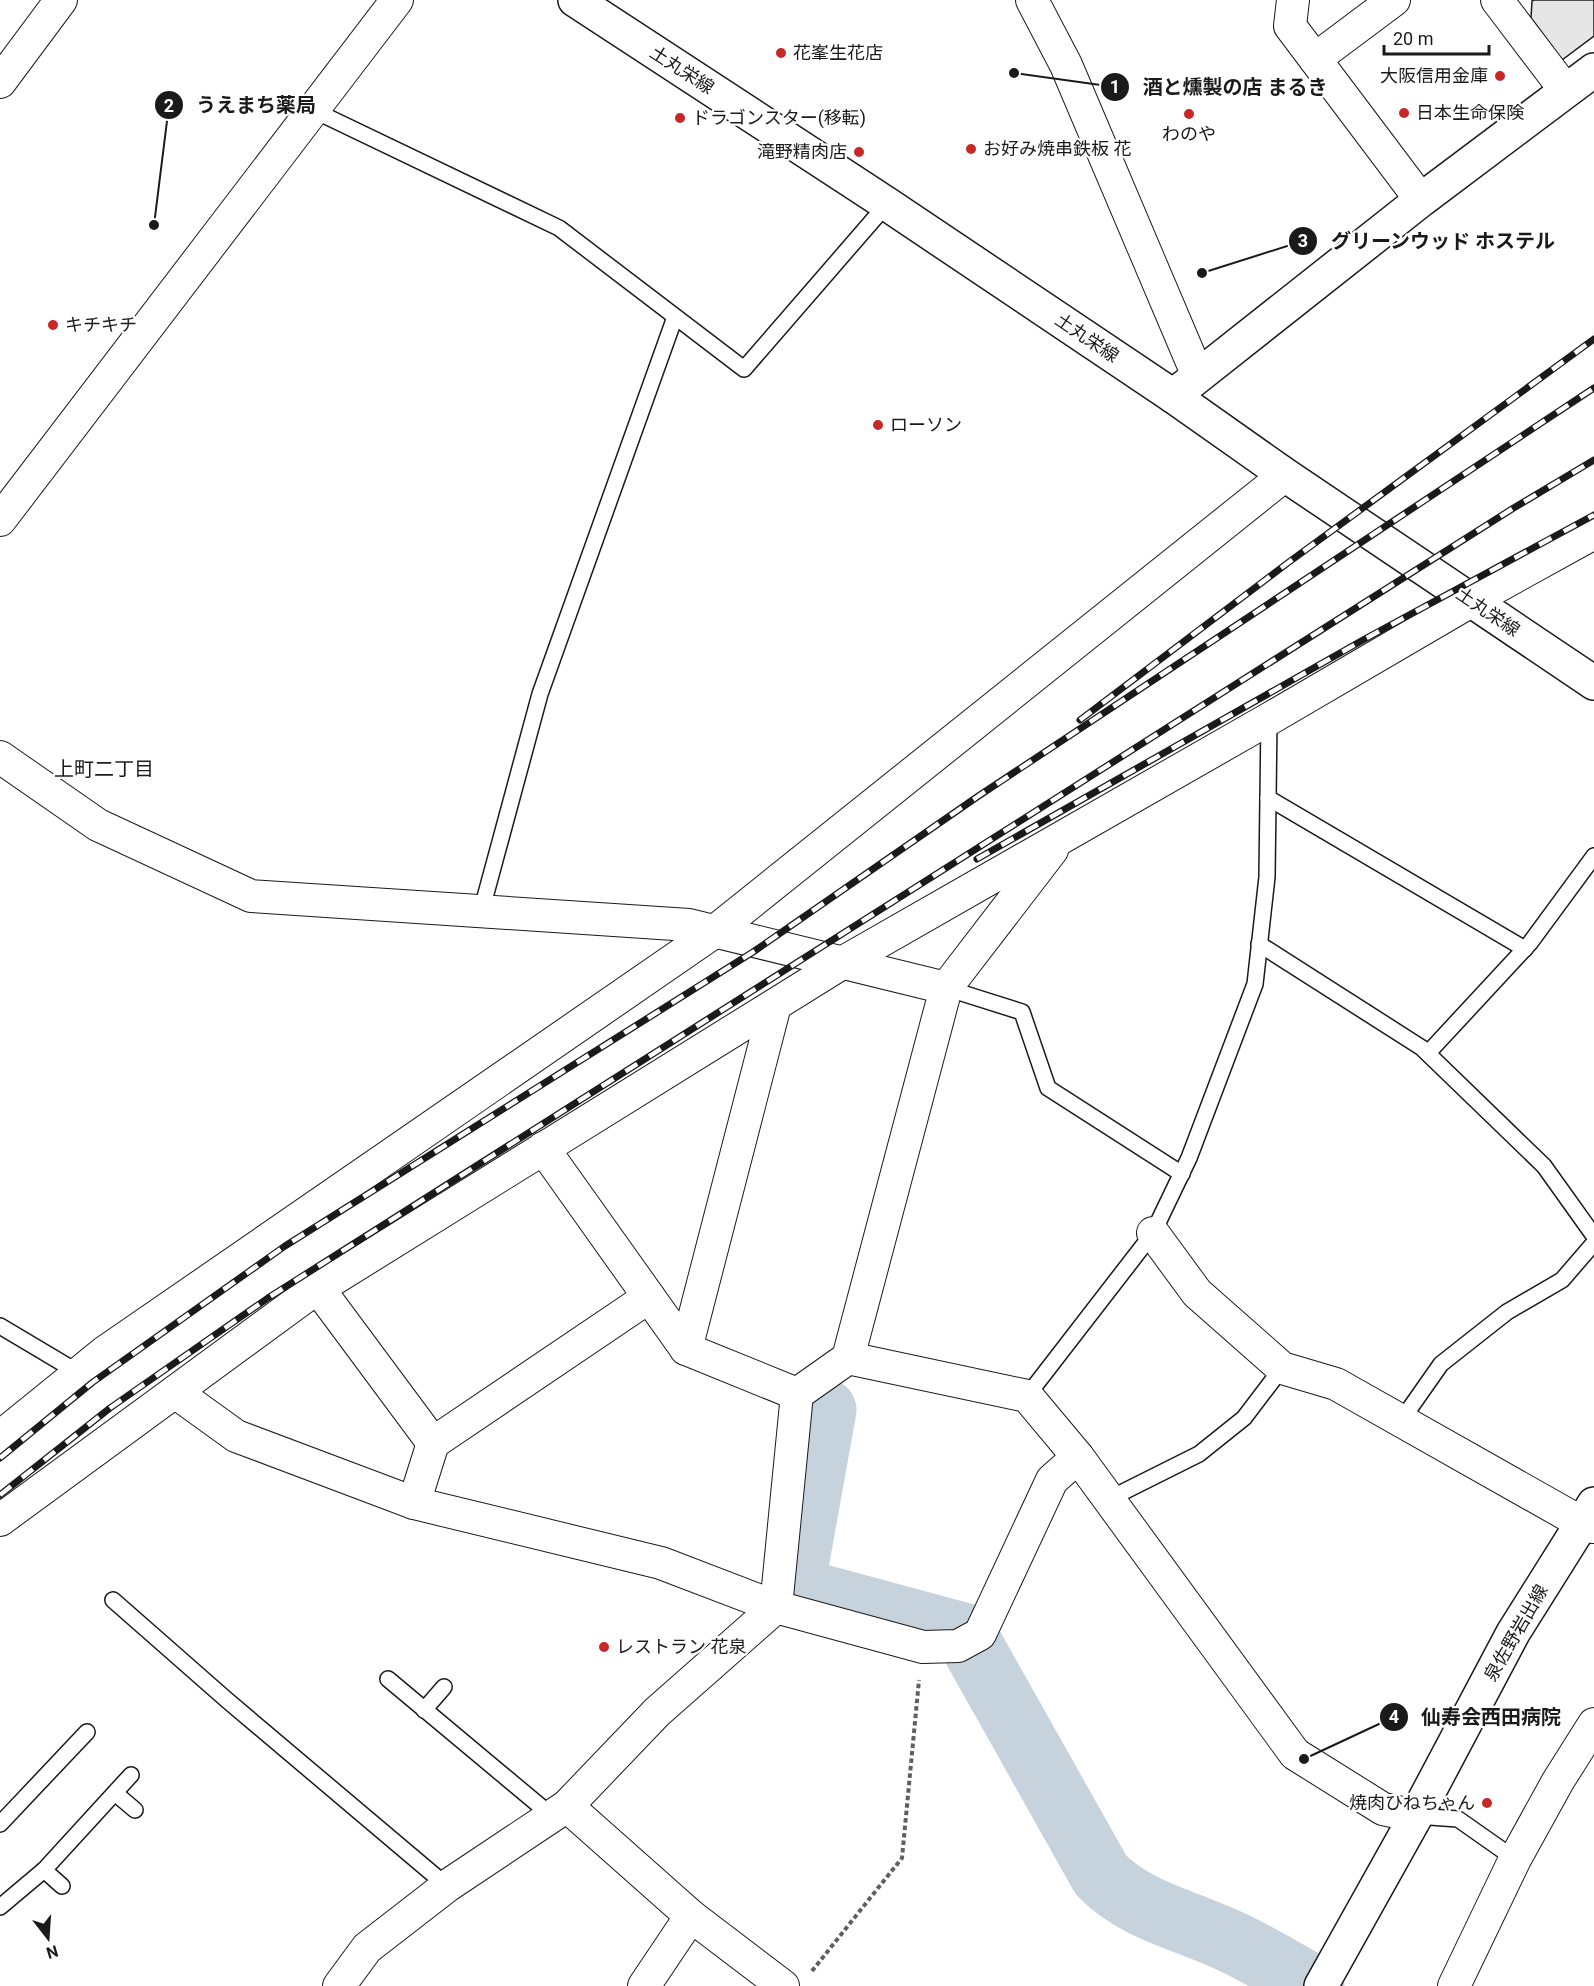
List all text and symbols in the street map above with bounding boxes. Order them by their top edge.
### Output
scale bar [1384,18,1489,56]
text: 20 m [1393,28,1433,49]
street label: 土丸栄線 [646,41,718,98]
place label: 花峯生花店 [793,42,883,63]
marker: 花峯生花店 [774,46,788,60]
place label: 大阪信用金庫 [1380,65,1488,86]
callout: 酒と燻製の店 まるき [1100,68,1339,106]
marker: 大阪信用金庫 [1493,69,1507,83]
text: 酒と燻製の店 まるき [1143,75,1327,99]
text: 1 [1110,76,1120,97]
callout: うえまち薬局 [154,86,328,124]
text: うえまち薬局 [196,93,316,117]
text: 2 [164,95,174,116]
place label: 日本生命保険 [1416,102,1525,123]
marker: 日本生命保険 [1397,106,1411,120]
place label: ドラゴンスター(移転) [692,107,866,129]
marker: わのや [1182,107,1196,121]
marker: ドラゴンスター(移転) [673,111,687,125]
place label: わのや [1162,123,1216,144]
place label: お好み焼串鉄板 花 [983,138,1131,159]
place label: 滝野精肉店 [757,141,847,162]
marker: お好み焼串鉄板 花 [964,142,978,156]
marker: 滝野精肉店 [852,145,866,159]
callout: グリーンウッド ホステル [1288,222,1567,260]
text: グリーンウッド ホステル [1331,229,1555,253]
text: 3 [1298,230,1308,251]
street label: 土丸栄線 [1052,309,1123,366]
place label: キチキチ [65,314,137,335]
marker: キチキチ [46,318,60,332]
place label: ローソン [890,414,962,435]
marker: ローソン [871,418,885,432]
street label: 土丸栄線 [1453,583,1524,640]
district label: 上町二丁目 [54,757,154,781]
street label: 泉佐野岩出線 [1479,1581,1552,1685]
place label: レストラン 花泉 [616,1636,746,1657]
marker: レストラン 花泉 [597,1640,611,1654]
callout: 仙寿会西田病院 [1379,1698,1573,1736]
text: 仙寿会西田病院 [1421,1705,1561,1729]
text: 4 [1389,1706,1399,1727]
place label: 焼肉ひねちゃん [1349,1792,1475,1813]
marker: 焼肉ひねちゃん [1480,1796,1494,1810]
north arrow [18,1908,78,1968]
text: N [44,1941,60,1963]

